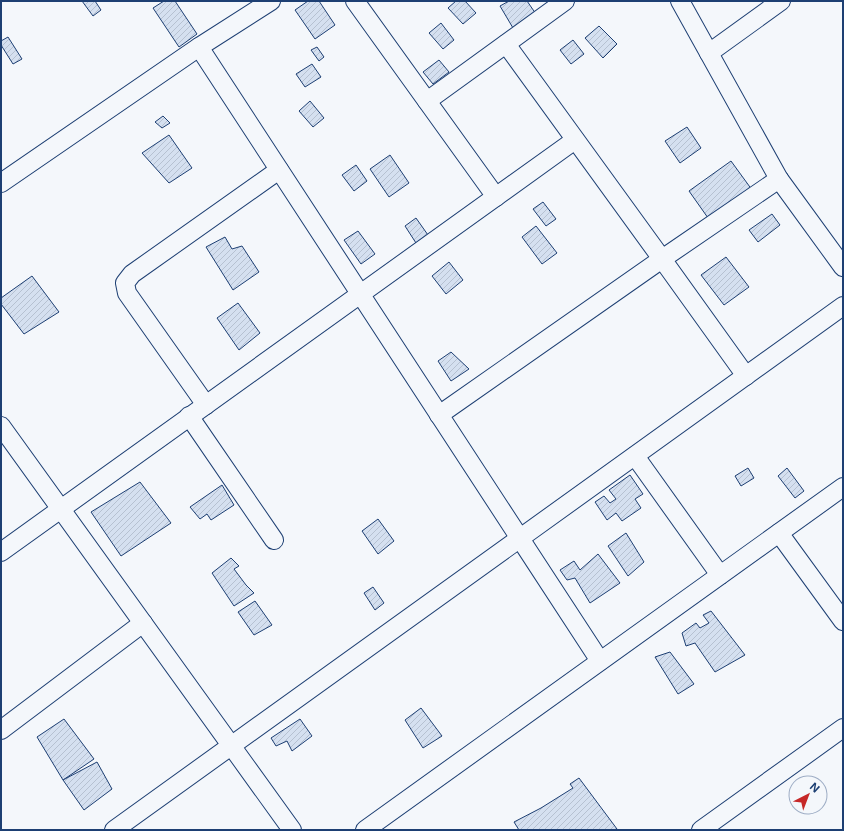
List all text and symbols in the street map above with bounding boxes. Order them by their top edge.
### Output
north arrow [788,775,828,815]
text: N [807,780,822,796]

